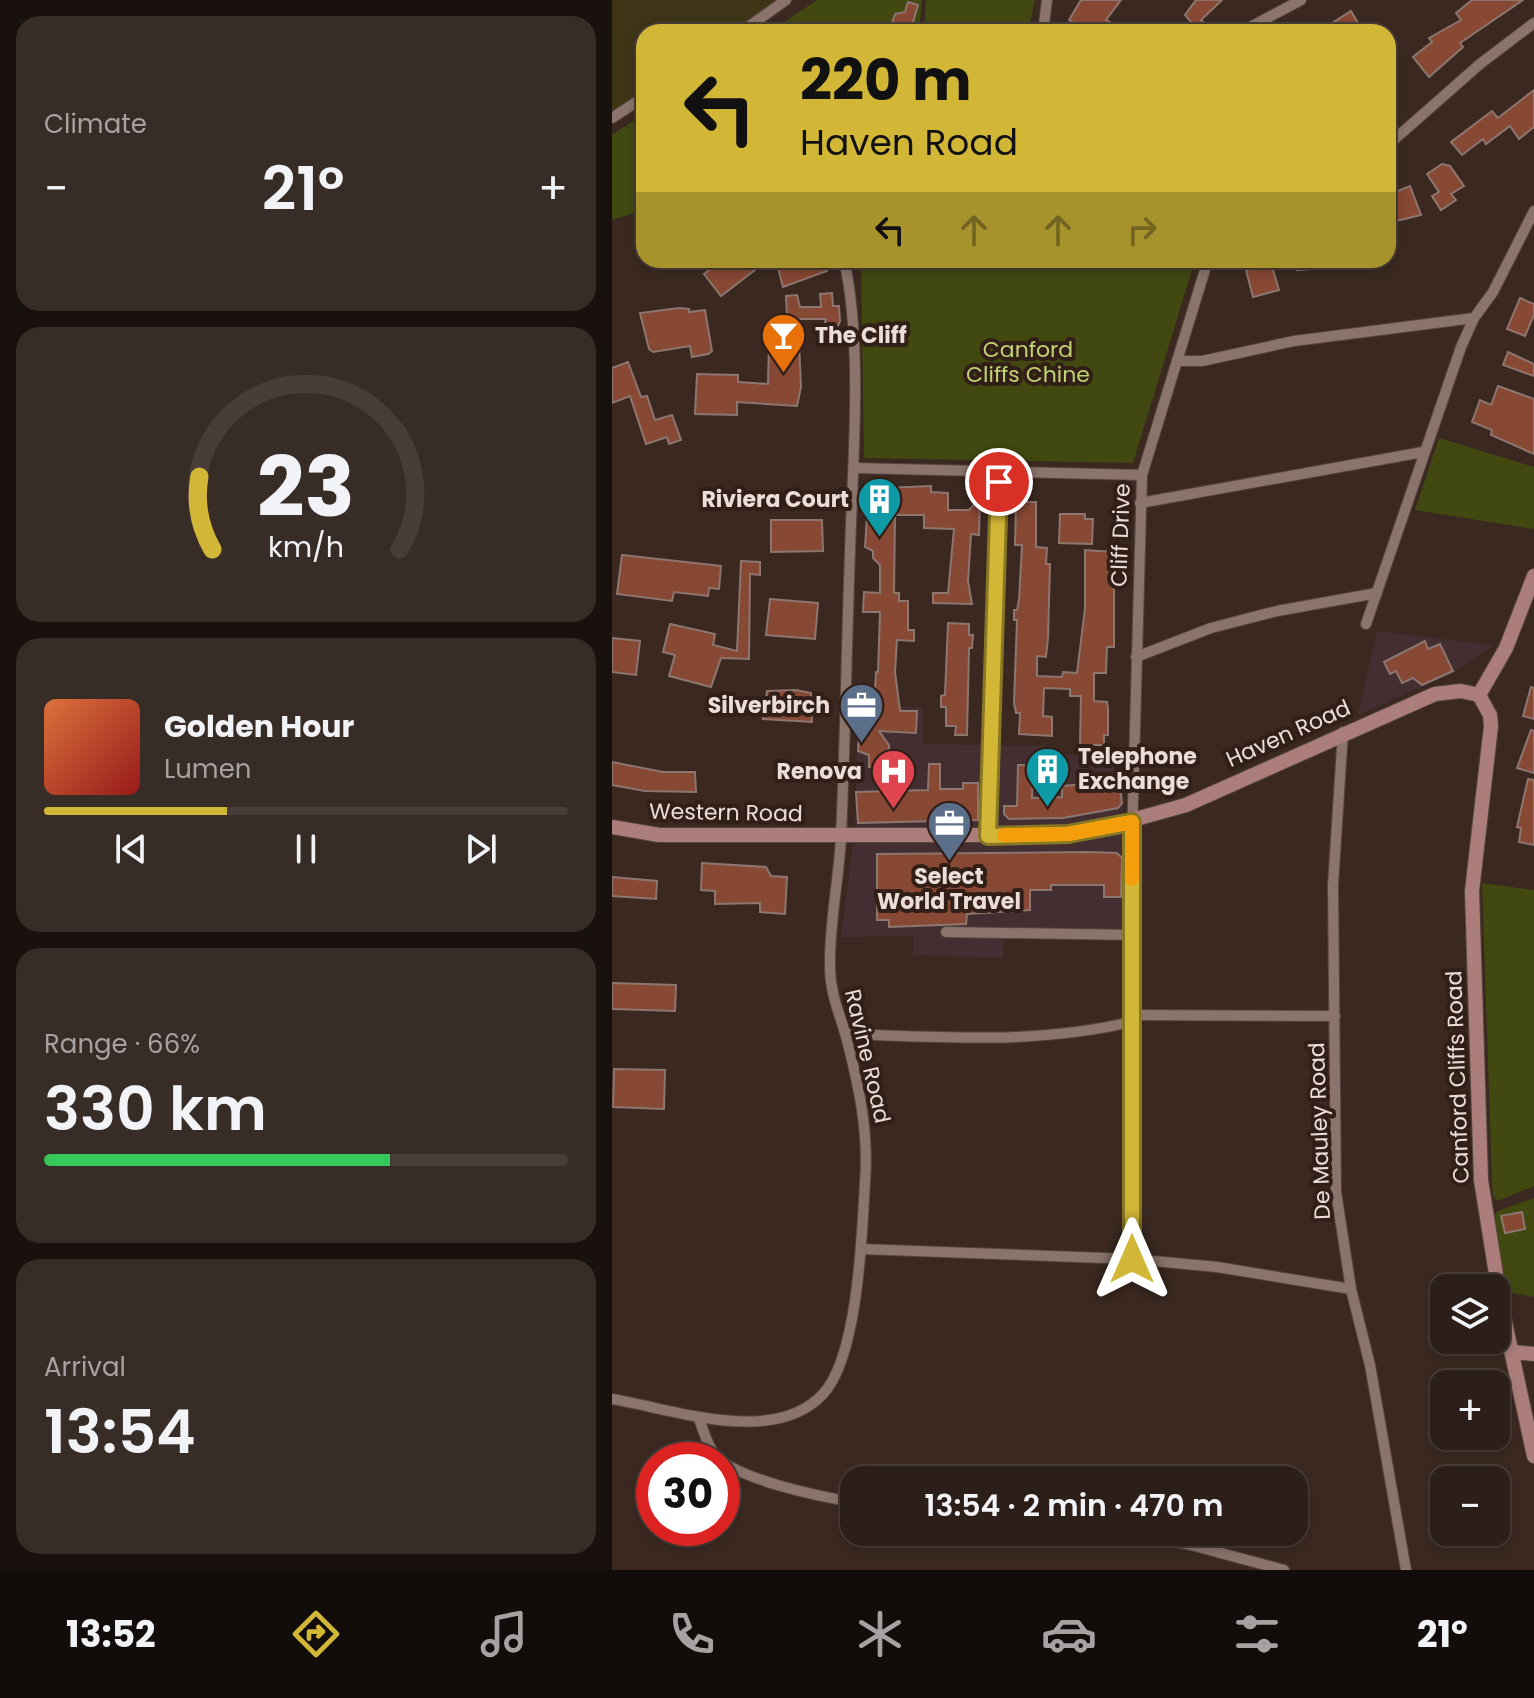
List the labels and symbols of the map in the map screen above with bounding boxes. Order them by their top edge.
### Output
bar icon: The Cliff [760,311,808,374]
place label: The Cliff [815,320,907,351]
park label: Canford Cliffs Chine [966,334,1090,390]
pin [965,448,1033,516]
building icon: Riviera Court [856,475,904,538]
street label: Cliff Drive [1103,483,1138,587]
place label: Riviera Court [701,484,849,515]
office icon: Silverbirch [837,681,885,744]
place label: Silverbirch [708,690,830,721]
street label: Haven Road [1221,692,1355,775]
place label: Telephone Exchange [1078,741,1197,797]
building icon: Telephone Exchange [1023,745,1071,808]
hospital icon: Renova [869,747,917,810]
place label: Renova [777,756,862,787]
street label: Western Road [649,796,803,829]
office icon: Select World Travel [925,799,973,862]
place label: Select World Travel [877,861,1021,917]
street label: Canford Cliffs Road [1438,970,1477,1184]
street label: Ravine Road [837,986,898,1126]
street label: De Mauley Road [1301,1042,1338,1220]
position arrow [1090,1217,1174,1301]
speed limit sign: 30 [636,1442,740,1546]

